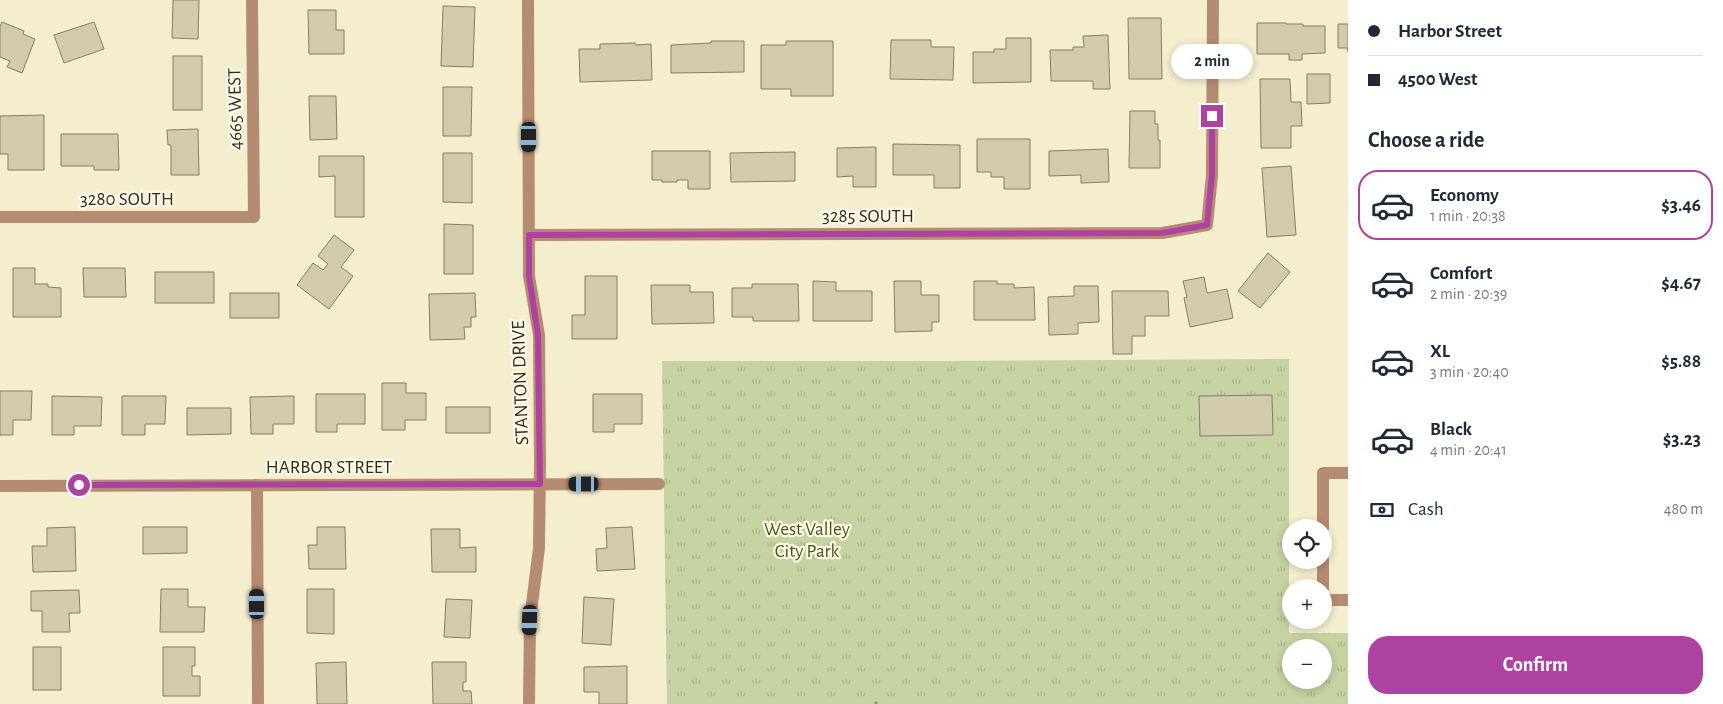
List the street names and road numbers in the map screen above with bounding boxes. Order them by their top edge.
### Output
street label: 4665 WEST [225,68,246,150]
street label: 3280 SOUTH [80,190,174,209]
street label: 3285 SOUTH [822,207,914,226]
street label: STANTON DRIVE [509,320,532,446]
street label: HARBOR STREET [266,458,392,477]

